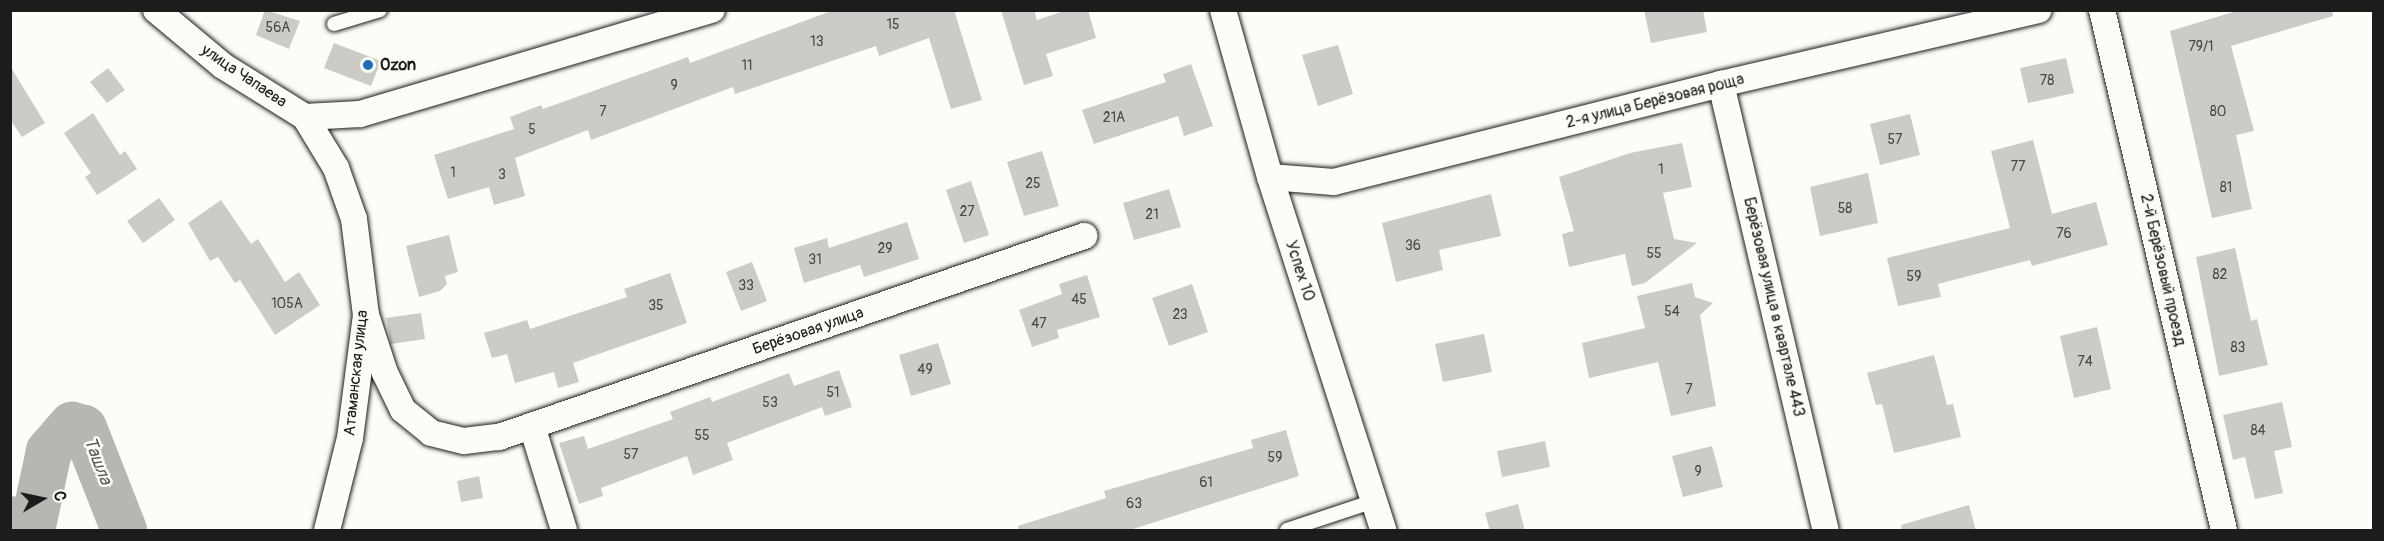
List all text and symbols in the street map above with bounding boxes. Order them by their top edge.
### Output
house number: 15 [886,17,900,33]
house number: 56А [266,20,290,36]
house number: 13 [810,34,824,50]
house number: 79/1 [2188,39,2214,55]
street label: улица Чапаева [198,40,290,112]
place label: Ozon [380,55,416,75]
marker: Ozon [361,58,375,72]
house number: 11 [742,58,752,74]
street label: 2-я улица Берёзовая роща [1564,70,1746,132]
house number: 78 [2040,73,2054,89]
house number: 9 [670,78,678,94]
house number: 7 [599,104,607,120]
house number: 80 [2210,104,2226,120]
house number: 21А [1103,110,1125,126]
house number: 5 [528,122,536,138]
house number: 57 [1888,132,1902,148]
house number: 77 [2011,159,2025,175]
house number: 1 [1658,162,1664,178]
house number: 1 [450,165,456,181]
house number: 3 [498,167,506,183]
house number: 25 [1025,176,1041,192]
house number: 81 [2220,180,2232,196]
street label: 2-й Берёзовый проезд [2136,192,2190,348]
street label: Берёзовая улица в квартале 443 [1739,195,1809,419]
house number: 58 [1838,201,1852,217]
house number: 27 [959,204,975,220]
house number: 21 [1145,207,1159,223]
house number: 76 [2056,226,2072,242]
street label: Успех 10 [1281,238,1319,304]
house number: 36 [1405,238,1421,254]
house number: 29 [877,241,893,257]
house number: 55 [1646,246,1662,262]
house number: 31 [808,252,822,268]
house number: 82 [2213,267,2227,283]
house number: 59 [1907,269,1921,285]
house number: 33 [738,278,754,294]
house number: 45 [1071,292,1087,308]
house number: 105А [271,296,303,312]
house number: 35 [648,298,664,314]
street label: Берёзовая улица [750,303,866,359]
house number: 54 [1664,304,1680,320]
house number: 23 [1172,307,1188,323]
street label: Атаманская улица [340,309,372,437]
house number: 47 [1031,316,1047,332]
house number: 83 [2231,340,2245,356]
house number: 74 [2077,354,2093,370]
house number: 49 [917,362,933,378]
house number: 7 [1685,382,1693,398]
house number: 51 [826,385,840,401]
house number: 53 [762,395,778,411]
house number: 84 [2250,423,2266,439]
house number: 55 [694,428,710,444]
water label: Ташла [78,434,116,488]
house number: 57 [624,447,638,463]
house number: 59 [1268,450,1282,466]
house number: 9 [1694,464,1702,480]
north arrow [12,469,72,529]
house number: 61 [1199,475,1213,491]
text: С [49,490,70,503]
house number: 63 [1126,496,1142,512]

